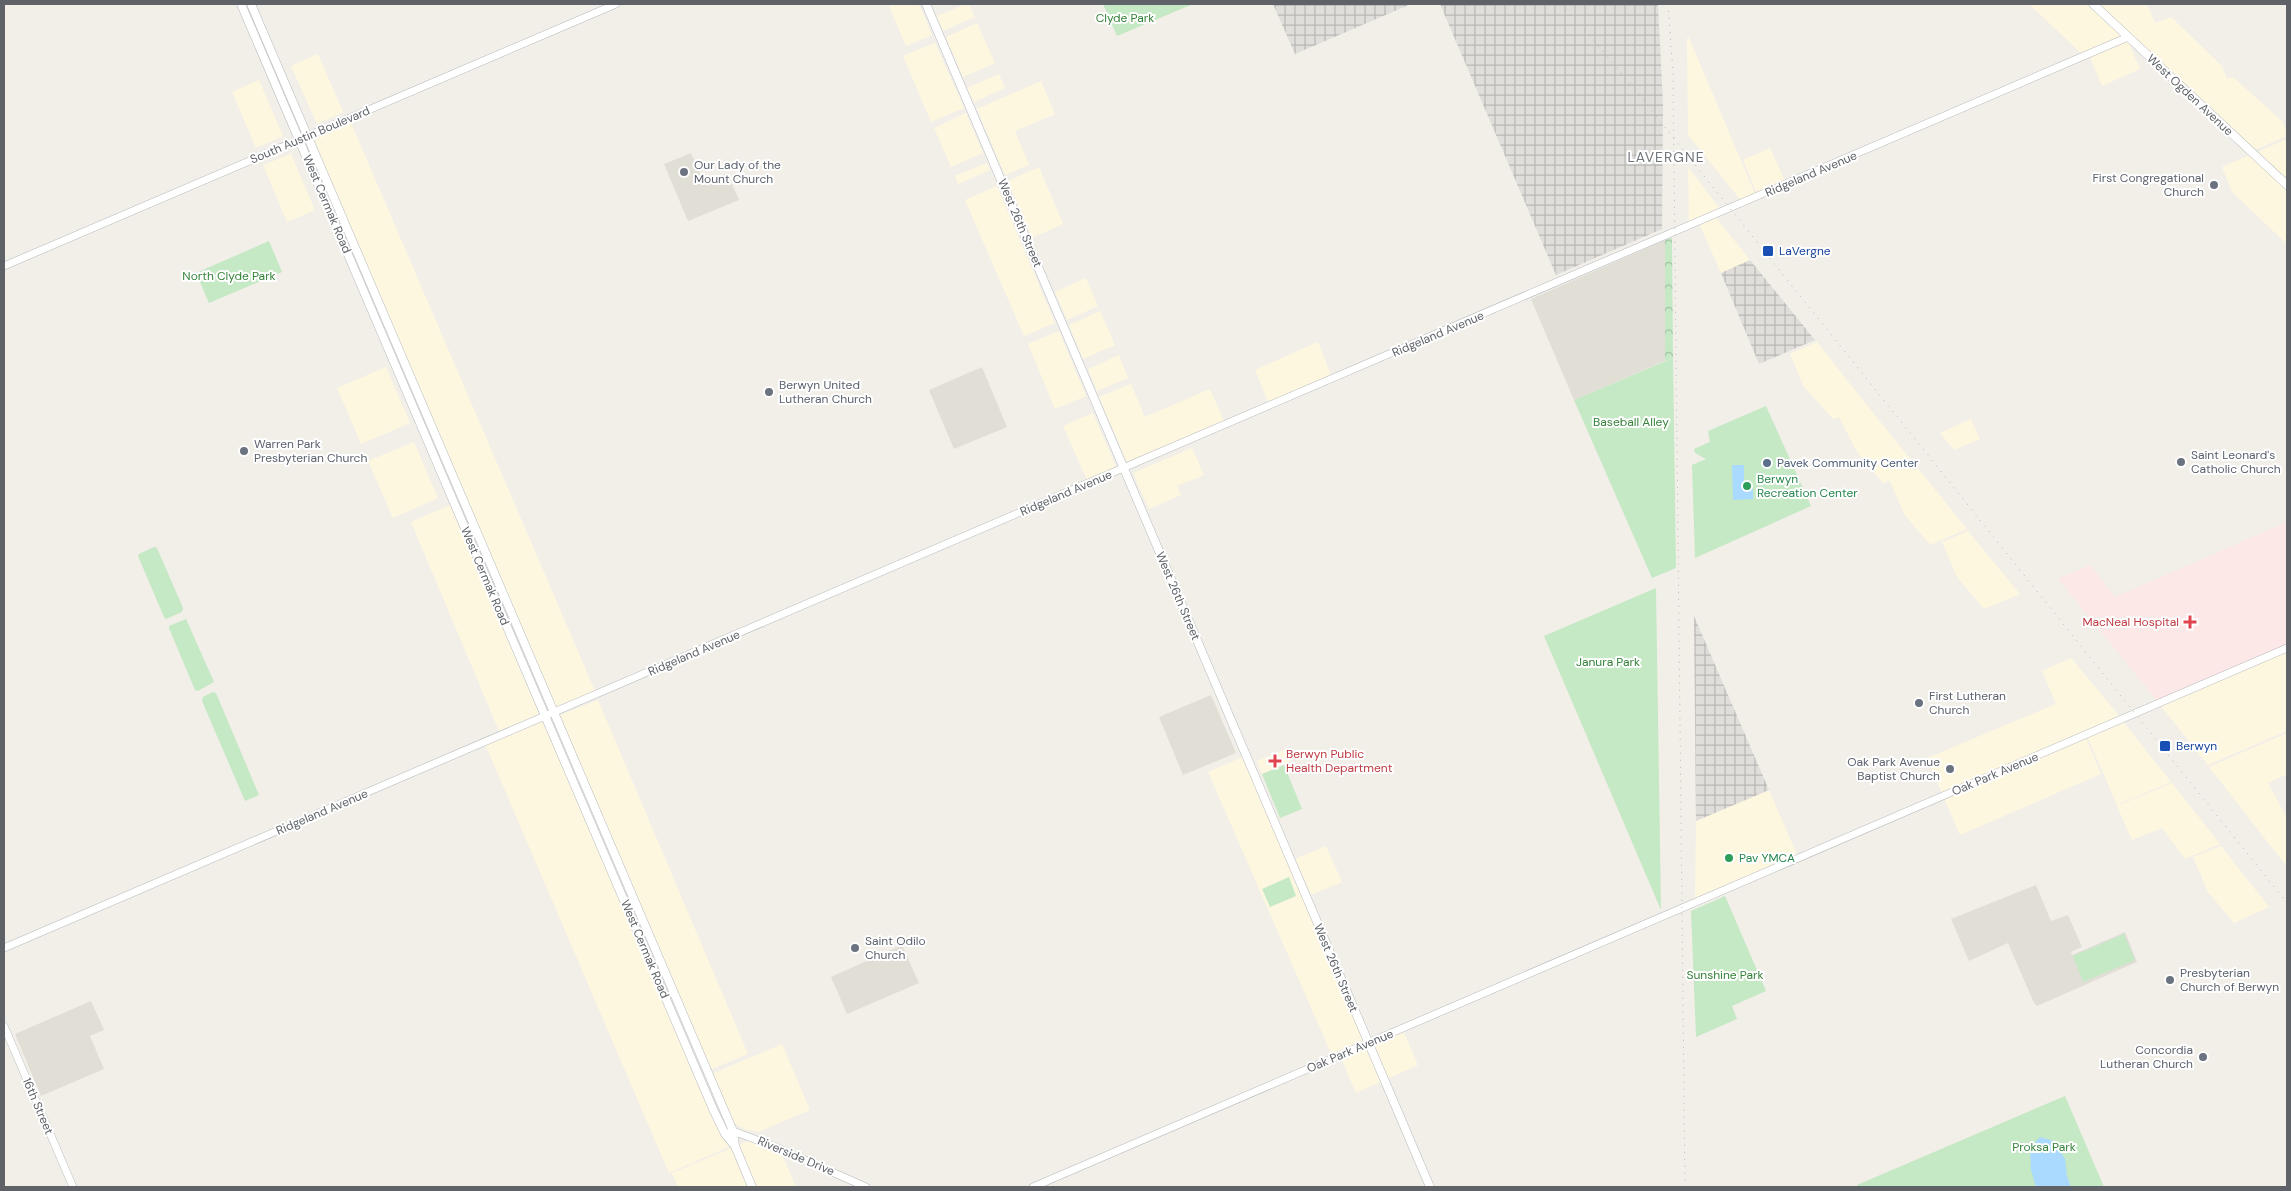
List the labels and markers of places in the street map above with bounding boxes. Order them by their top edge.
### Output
place label: Our Lady of the Mount Church [694,157,781,187]
marker: Our Lady of the Mount Church [678,166,690,178]
place label: First Congregational Church [2092,170,2204,200]
marker: First Congregational Church [2208,179,2220,191]
place label: LaVergne [1779,243,1831,259]
marker: LaVergne [1761,244,1775,258]
place label: Berwyn United Lutheran Church [779,377,872,407]
marker: Berwyn United Lutheran Church [763,386,775,398]
place label: Warren Park Presbyterian Church [254,436,367,466]
marker: Warren Park Presbyterian Church [238,445,250,457]
place label: Saint Leonard's Catholic Church [2191,447,2281,477]
place label: Pavek Community Center [1777,455,1919,471]
marker: Saint Leonard's Catholic Church [2175,456,2187,468]
marker: Pavek Community Center [1761,457,1773,469]
place label: Berwyn Recreation Center [1757,471,1858,501]
marker: Berwyn Recreation Center [1741,480,1753,492]
place label: MacNeal Hospital [2082,614,2179,630]
marker: MacNeal Hospital [2183,615,2197,629]
place label: First Lutheran Church [1929,688,2006,718]
marker: First Lutheran Church [1913,697,1925,709]
place label: Berwyn [2176,738,2217,754]
marker: Berwyn [2158,739,2172,753]
place label: Berwyn Public Health Department [1286,746,1393,776]
marker: Berwyn Public Health Department [1268,754,1282,768]
place label: Oak Park Avenue Baptist Church [1847,754,1940,784]
marker: Oak Park Avenue Baptist Church [1944,763,1956,775]
place label: Pav YMCA [1739,850,1795,866]
marker: Pav YMCA [1723,852,1735,864]
place label: Saint Odilo Church [865,933,926,963]
marker: Saint Odilo Church [849,942,861,954]
place label: Presbyterian Church of Berwyn [2180,965,2279,995]
marker: Presbyterian Church of Berwyn [2164,974,2176,986]
place label: Concordia Lutheran Church [2100,1042,2193,1072]
marker: Concordia Lutheran Church [2197,1051,2209,1063]

